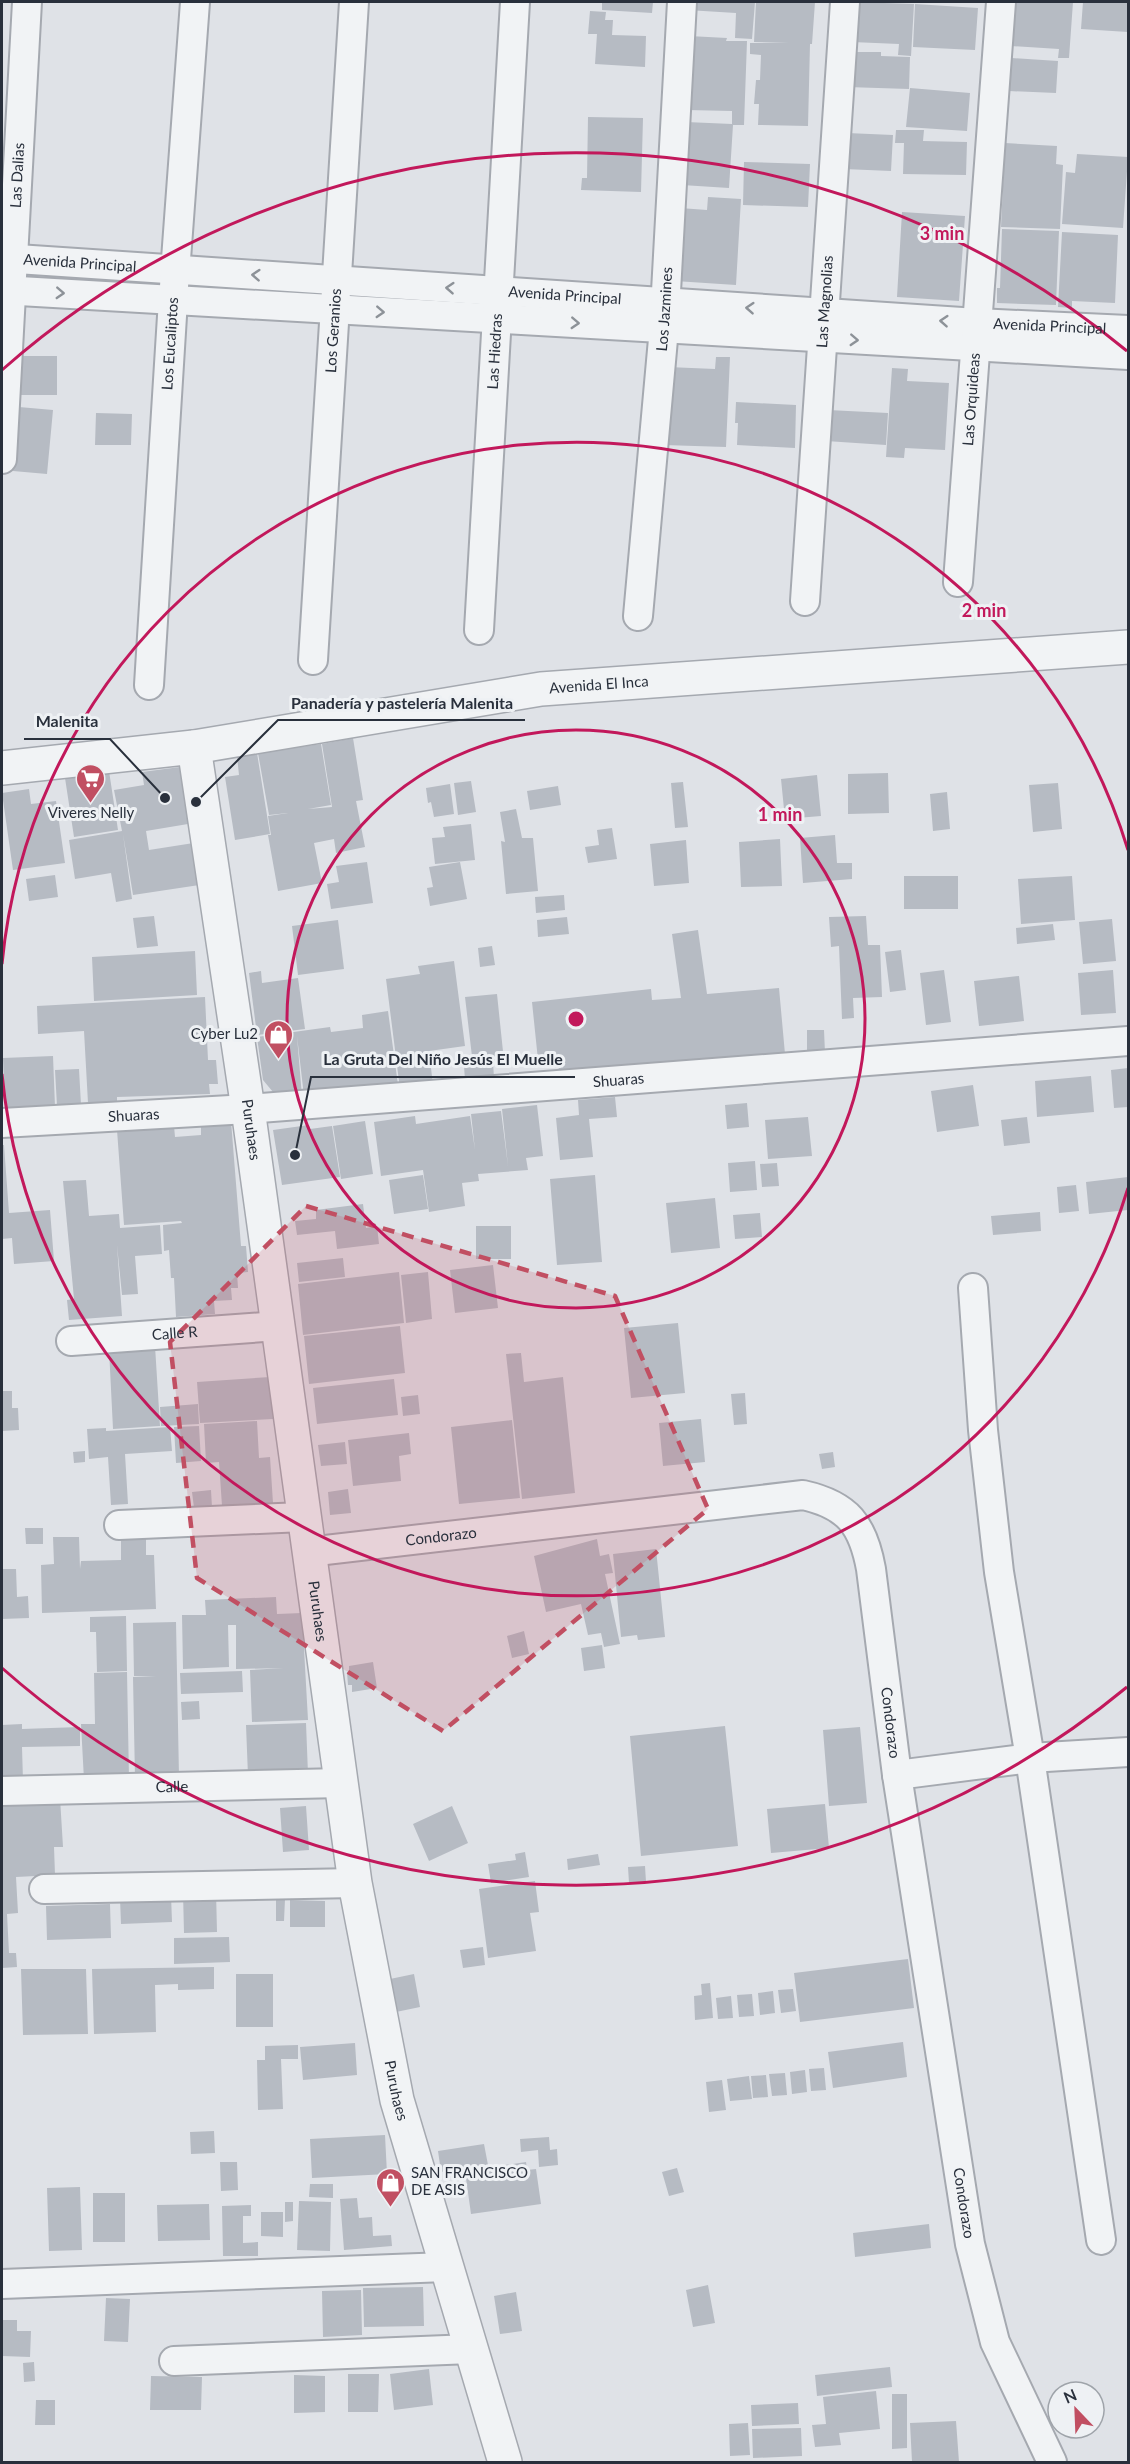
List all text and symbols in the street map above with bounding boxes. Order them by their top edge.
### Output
street label: Las Dalias [6,142,27,208]
text: 3 min [920,222,964,244]
street label: Avenida Principal [23,249,137,275]
street label: Las Magnolias [812,255,836,348]
street label: Los Jazmines [652,266,675,352]
one-way arrow [251,268,260,281]
one-way arrow [446,281,455,294]
street label: Avenida Principal [508,282,622,307]
one-way arrow [55,287,64,300]
street label: Los Geranios [321,288,344,373]
street label: Los Eucaliptos [157,297,181,391]
one-way arrow [745,302,754,315]
one-way arrow [376,306,385,319]
street label: Las Hiedras [483,313,505,390]
street label: Avenida Principal [993,314,1107,337]
one-way arrow [940,315,949,328]
one-way arrow [571,317,580,330]
one-way arrow [849,333,858,346]
street label: Las Orquideas [958,352,983,447]
text: 2 min [962,599,1006,621]
street label: Avenida El Inca [548,671,649,696]
callout: Panadería y pastelería Malenita [278,686,525,720]
text: Panadería y pastelería Malenita [291,693,513,712]
callout: Malenita [24,705,110,739]
text: Malenita [36,711,98,730]
supermarket icon: Viveres Nelly [75,762,107,804]
place label: Viveres Nelly [48,803,135,821]
text: 1 min [758,803,802,825]
centre of rings [566,1009,586,1029]
shop icon: Cyber Lu2 [263,1018,295,1060]
place label: Cyber Lu2 [191,1024,258,1042]
callout: La Gruta Del Niño Jesús El Muelle [311,1043,575,1077]
text: La Gruta Del Niño Jesús El Muelle [323,1049,563,1068]
street label: Shuaras [592,1068,645,1090]
street label: Puruhaes [239,1098,265,1161]
street label: Shuaras [107,1104,160,1125]
street label: Calle R [151,1322,199,1343]
street label: Condorazo [404,1523,478,1549]
street label: Puruhaes [305,1579,332,1643]
street label: Condorazo [878,1686,905,1759]
street label: Calle [155,1777,188,1795]
street label: Puruhaes [382,2059,413,2123]
place label: SAN FRANCISCO DE ASIS [411,2163,528,2198]
shop icon: SAN FRANCISCO DE ASIS [374,2166,406,2208]
street label: Condorazo [950,2166,979,2240]
north arrow [1046,2380,1106,2440]
text: N [1061,2385,1079,2407]

